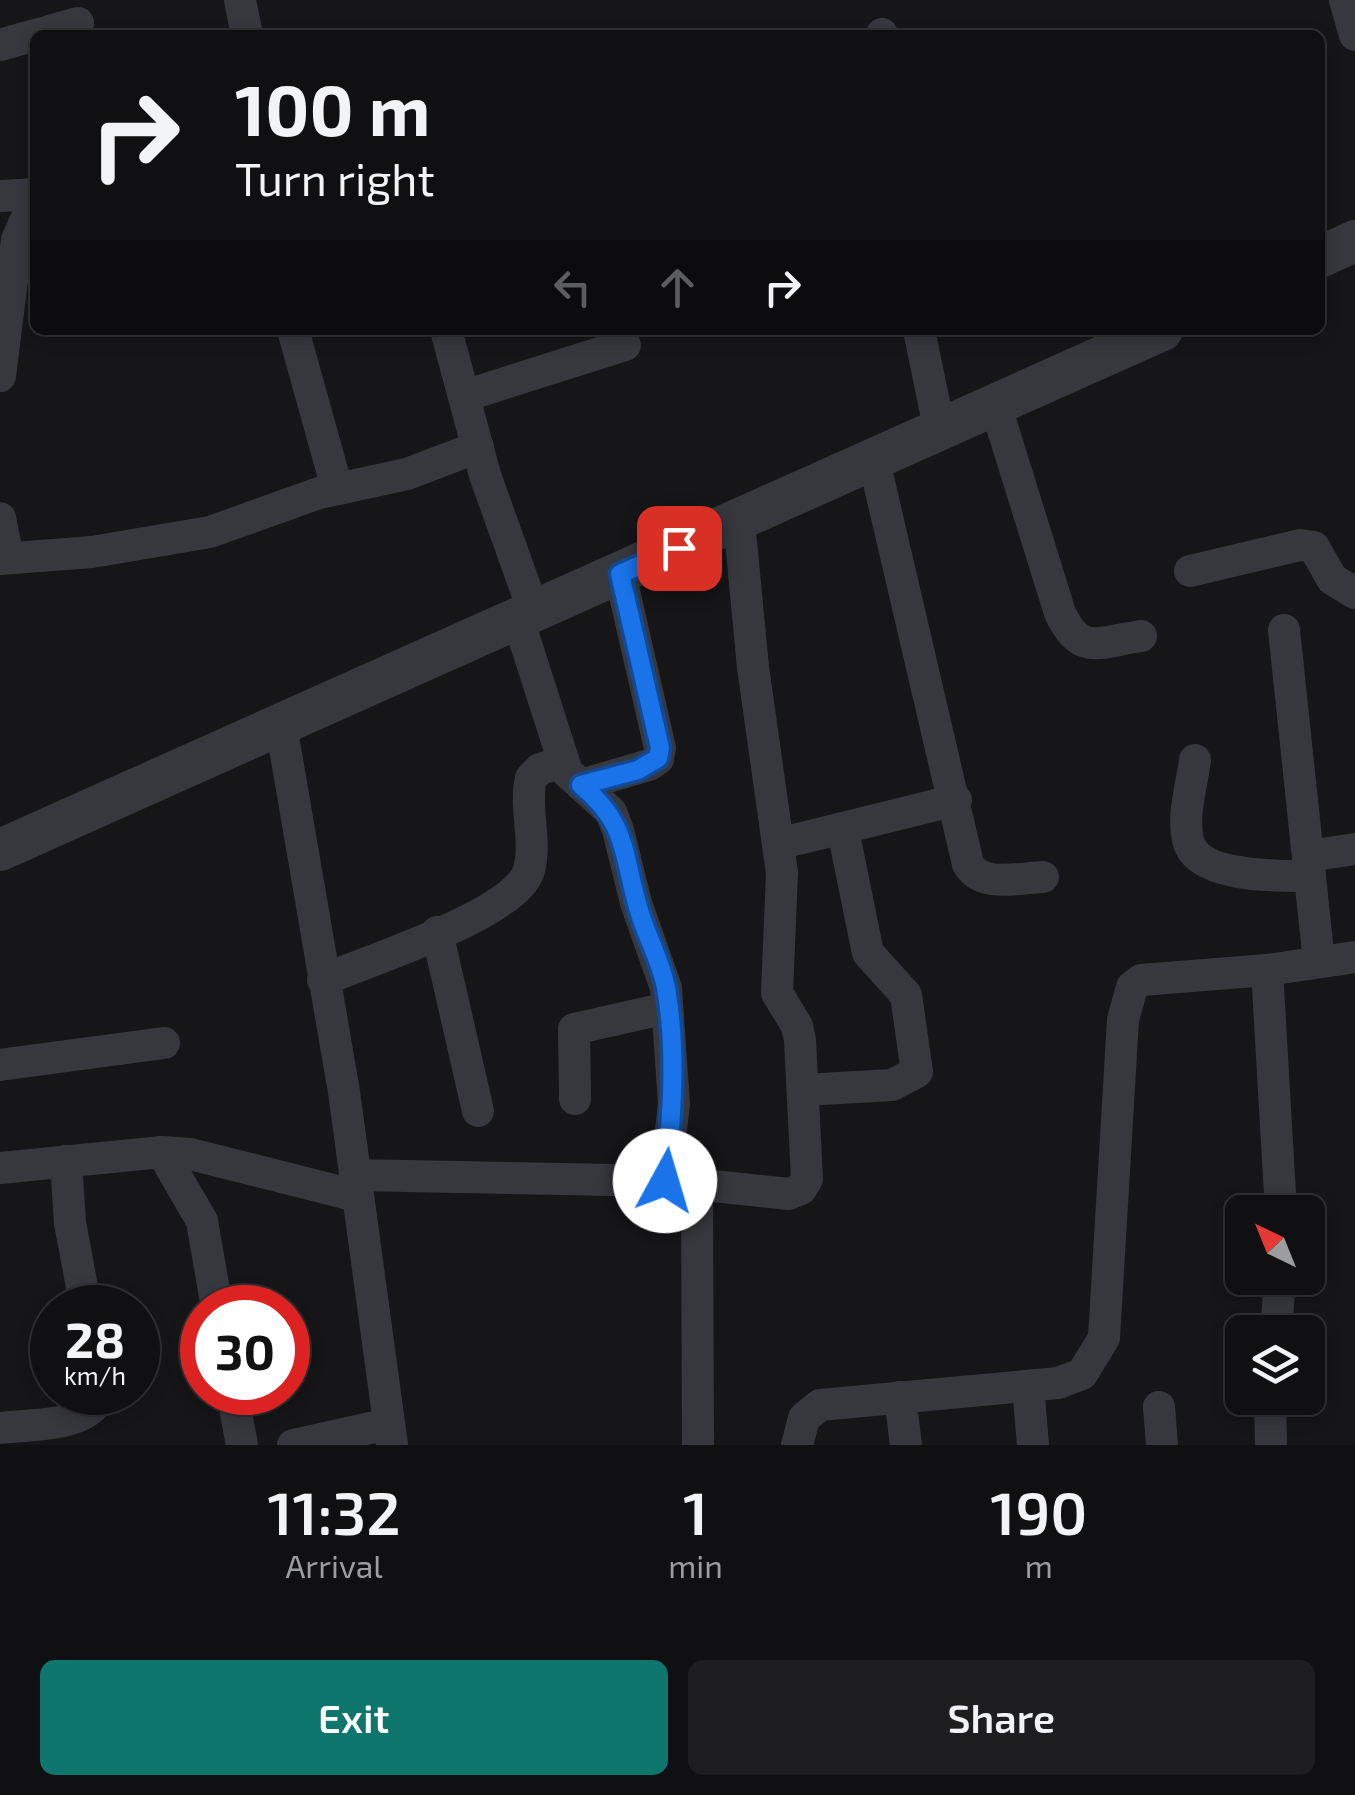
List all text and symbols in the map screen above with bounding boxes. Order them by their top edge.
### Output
text: 100 m [235,66,430,150]
icon: right [70,70,200,200]
text: Turn right [235,151,435,205]
icon: left [545,260,600,315]
icon: ahead [650,260,705,315]
icon: right [755,260,810,315]
pin [637,506,722,591]
icon: arrive [652,521,707,576]
position arrow [613,1129,717,1233]
north arrow [1225,1195,1325,1295]
map controls [1225,1195,1325,1415]
speed limit sign: 30 [180,1285,310,1415]
text: 28 [65,1308,125,1368]
button: layers [1225,1315,1325,1415]
text: km/h [64,1360,126,1390]
text: 11:32 [268,1475,401,1547]
text: 1 [683,1475,708,1547]
text: 190 [990,1475,1087,1547]
text: Arrival [285,1546,383,1584]
text: min [668,1546,723,1584]
text: m [1025,1546,1053,1584]
button: Exit [40,1660,668,1775]
button: Share [688,1660,1315,1775]

